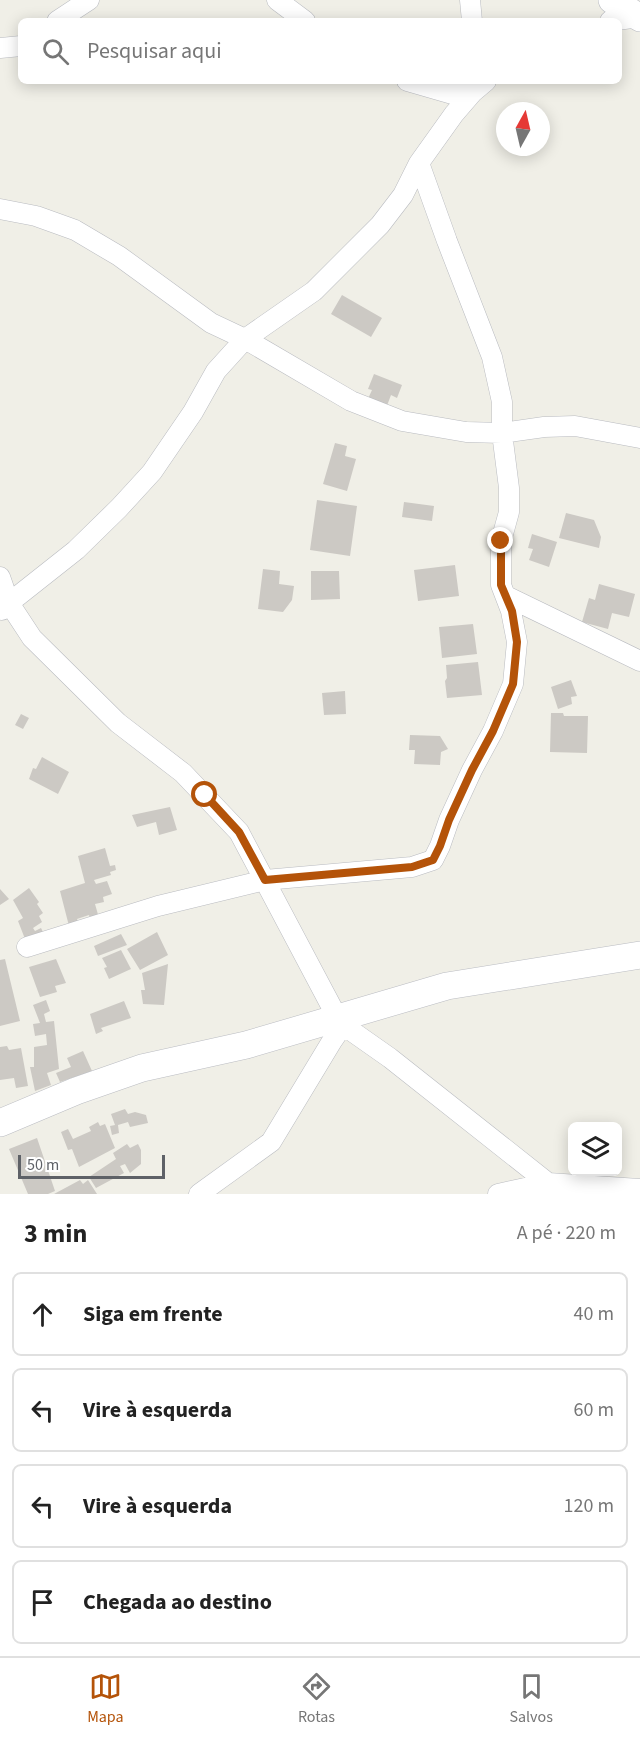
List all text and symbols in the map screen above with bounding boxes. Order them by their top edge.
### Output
search box [18,18,622,84]
icon: search [39,35,72,68]
text: Pesquisar aqui [87,35,222,67]
north arrow [496,102,550,156]
route end [487,527,513,553]
route start [191,781,217,807]
map controls [568,1122,622,1176]
button: layers [568,1122,622,1176]
scale bar [18,1152,165,1180]
text: 50 m [27,1154,59,1176]
text: 3 min [24,1215,87,1252]
text: A pé · 220 m [517,1219,616,1247]
icon: ahead [26,1298,59,1331]
text: Siga em frente [83,1298,223,1330]
text: 40 m [574,1300,614,1328]
icon: left [26,1394,59,1427]
text: Vire à esquerda [83,1394,232,1426]
text: 60 m [574,1396,614,1424]
icon: left [26,1490,59,1523]
text: Vire à esquerda [83,1490,232,1522]
text: 120 m [564,1492,614,1520]
icon: arrive [26,1586,59,1619]
text: Chegada ao destino [83,1586,272,1618]
tab: Mapa [87,1670,124,1728]
tab: Rotas [298,1670,335,1728]
tab: Salvos [509,1670,553,1728]

